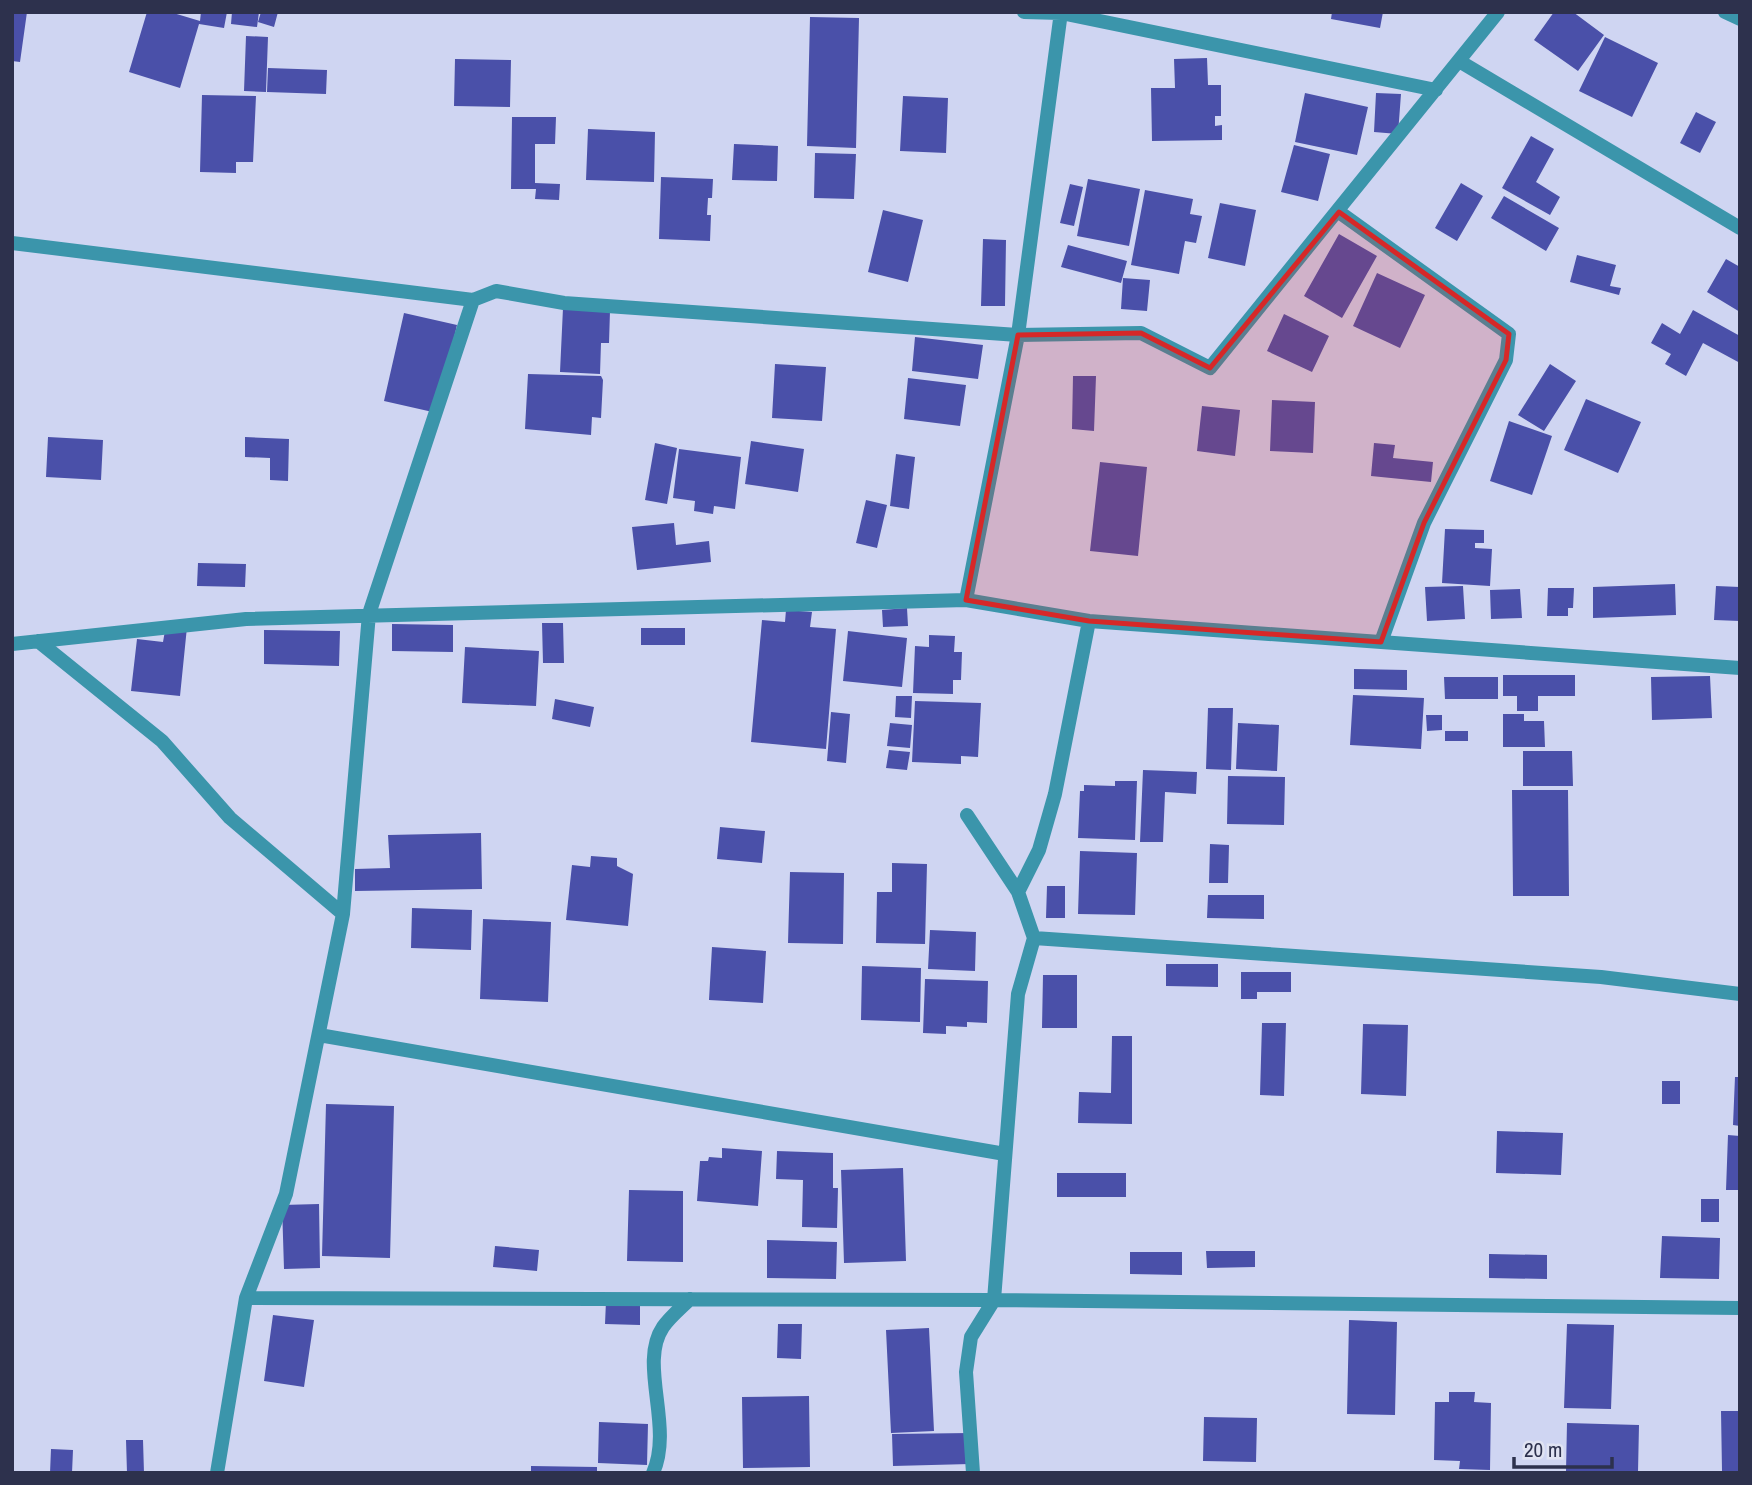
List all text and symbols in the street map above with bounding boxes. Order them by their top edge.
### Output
scale bar [1514,1426,1612,1470]
text: 20 m [1524,1435,1562,1464]

